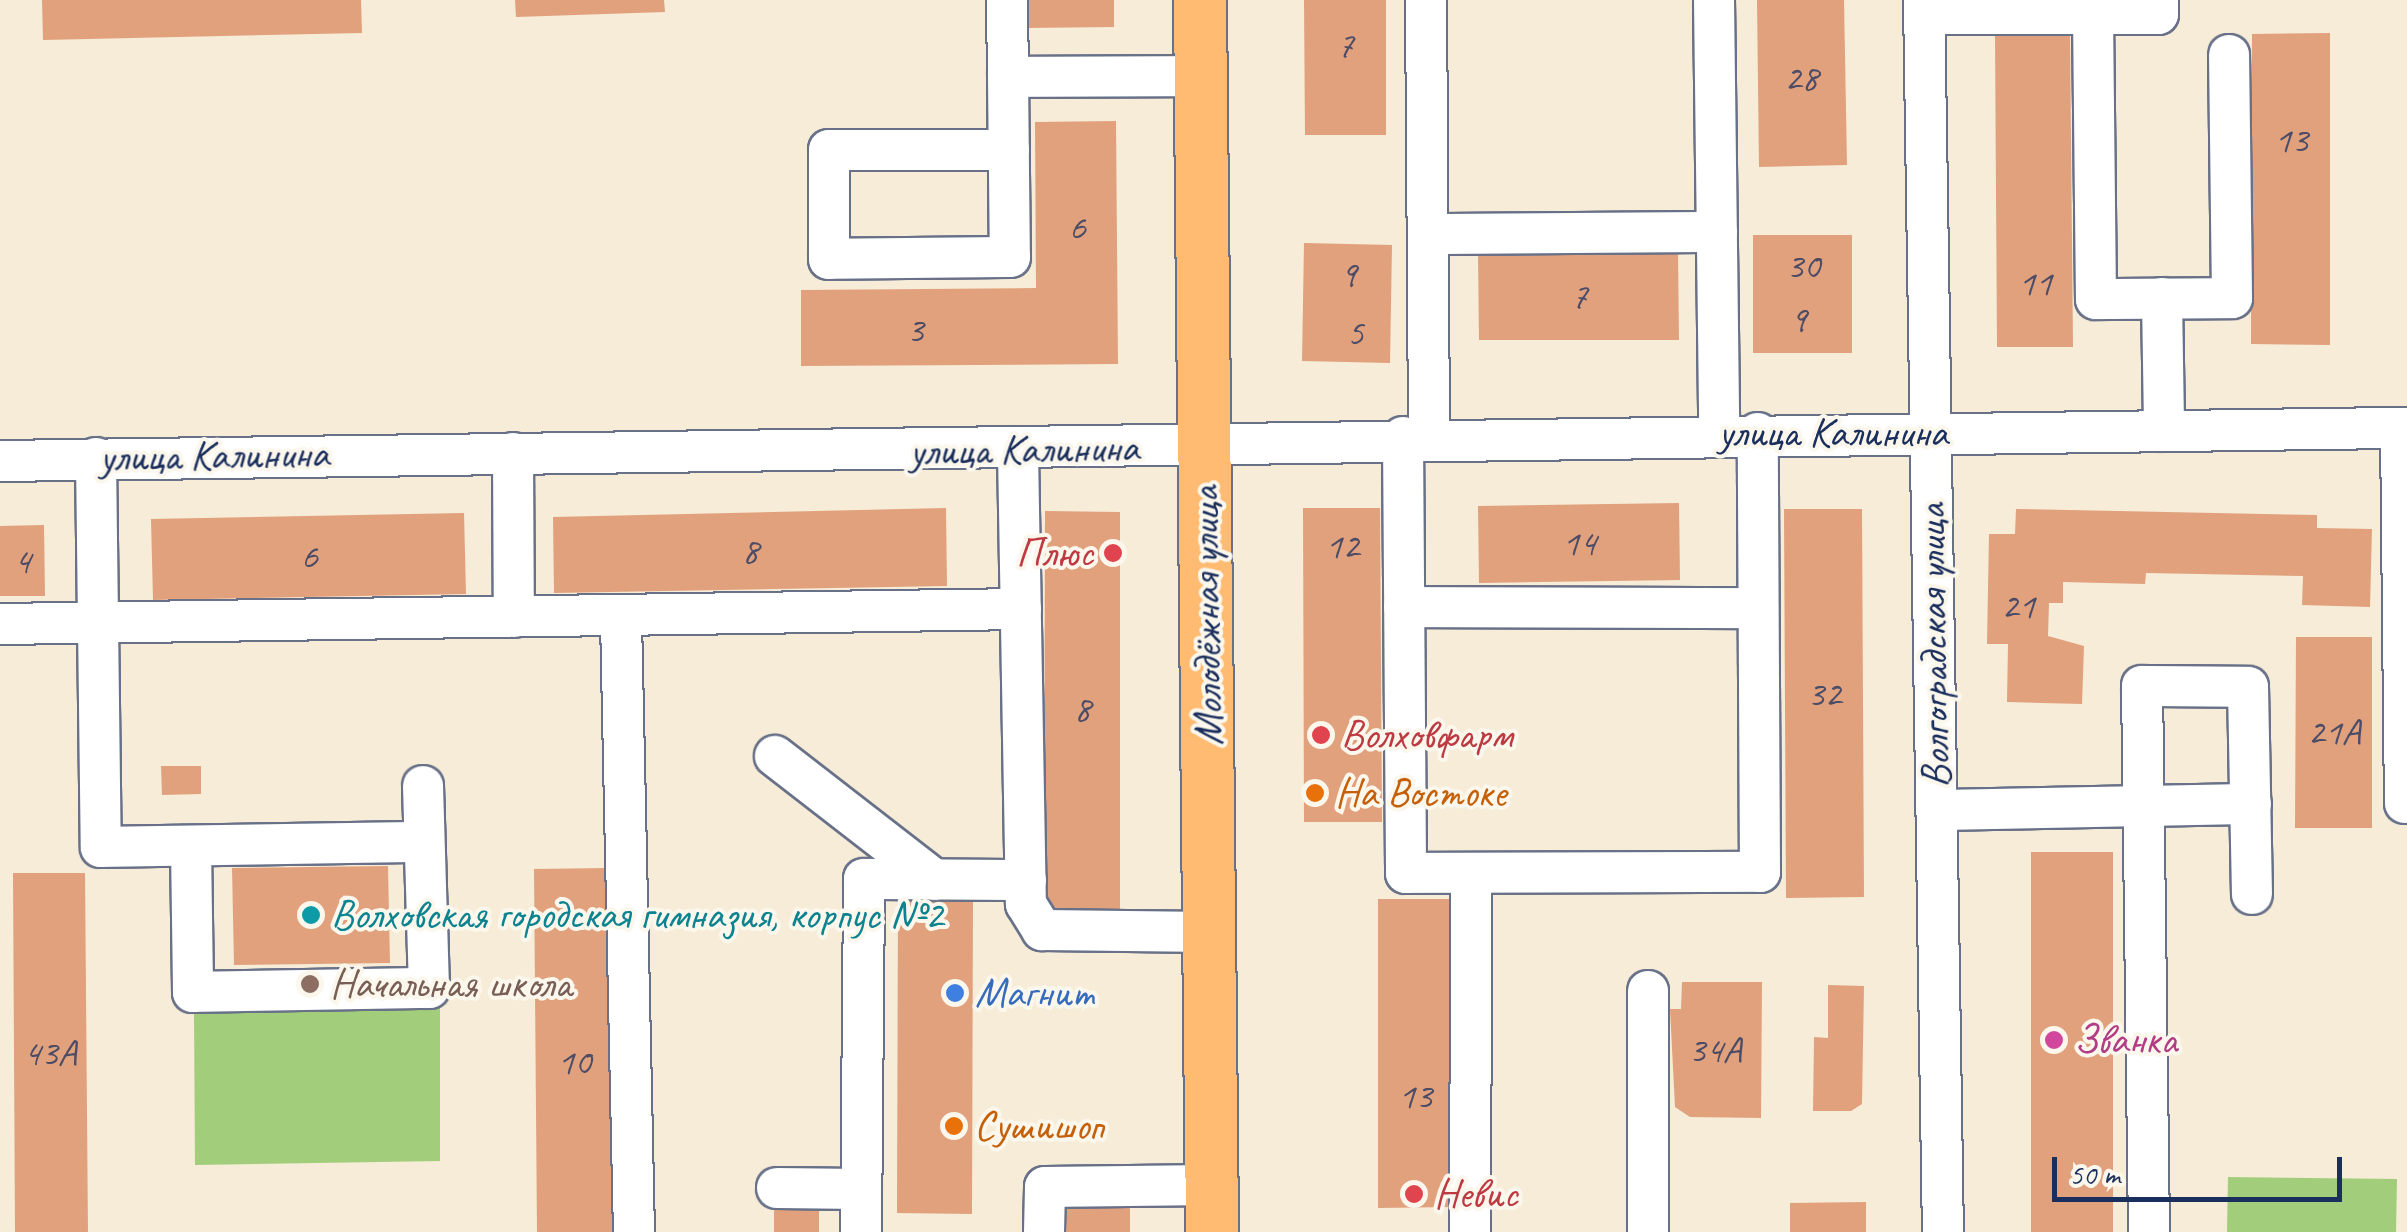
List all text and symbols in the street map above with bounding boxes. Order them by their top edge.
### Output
house number: 7 [1336,22,1354,68]
house number: 28 [1784,55,1818,101]
house number: 13 [2274,117,2308,163]
house number: 6 [1068,204,1086,250]
house number: 30 [1786,243,1820,289]
house number: 9 [1339,251,1357,297]
house number: 11 [2018,260,2052,306]
house number: 7 [1570,273,1588,319]
house number: 9 [1789,296,1807,342]
house number: 3 [906,307,924,353]
house number: 5 [1346,310,1364,356]
street label: улица Калинина [1718,408,1948,458]
street label: улица Калинина [908,423,1140,477]
street label: улица Калинина [98,429,330,483]
street label: Молодёжная улица [1180,485,1234,747]
street label: Волгоградская улица [1906,501,1962,791]
house number: 14 [1562,520,1596,566]
house number: 12 [1325,523,1359,569]
house number: 8 [741,528,759,574]
place label: Плюс [1016,528,1093,578]
house number: 6 [300,533,318,579]
house number: 4 [13,538,31,584]
marker: Плюс [1102,542,1124,564]
house number: 21 [2001,583,2035,629]
house number: 32 [1807,671,1841,717]
house number: 8 [1073,686,1091,732]
house number: 21А [2307,709,2361,755]
place label: Волховфарм [1341,710,1512,760]
marker: Волховфарм [1310,724,1332,746]
place label: На Востоке [1335,768,1509,818]
marker: На Востоке [1304,782,1326,804]
place label: Волховская городская гимназия, корпус №2 [331,890,941,940]
marker: Волховская городская гимназия, корпус №2 [300,904,322,926]
place label: Начальная школа [330,959,572,1009]
place label: Магнит [975,968,1094,1018]
marker: Начальная школа [299,973,321,995]
marker: Магнит [944,982,966,1004]
place label: Званка [2074,1015,2177,1065]
house number: 34А [1688,1027,1742,1073]
marker: Званка [2043,1029,2065,1051]
house number: 43А [23,1030,77,1076]
house number: 10 [557,1039,591,1085]
house number: 13 [1398,1073,1432,1119]
place label: Сушишоп [974,1101,1104,1151]
marker: Сушишоп [943,1115,965,1137]
scale bar [2057,1137,2347,1199]
text: 50 m [2069,1155,2120,1193]
place label: Невис [1434,1169,1517,1219]
marker: Невис [1403,1183,1425,1205]

